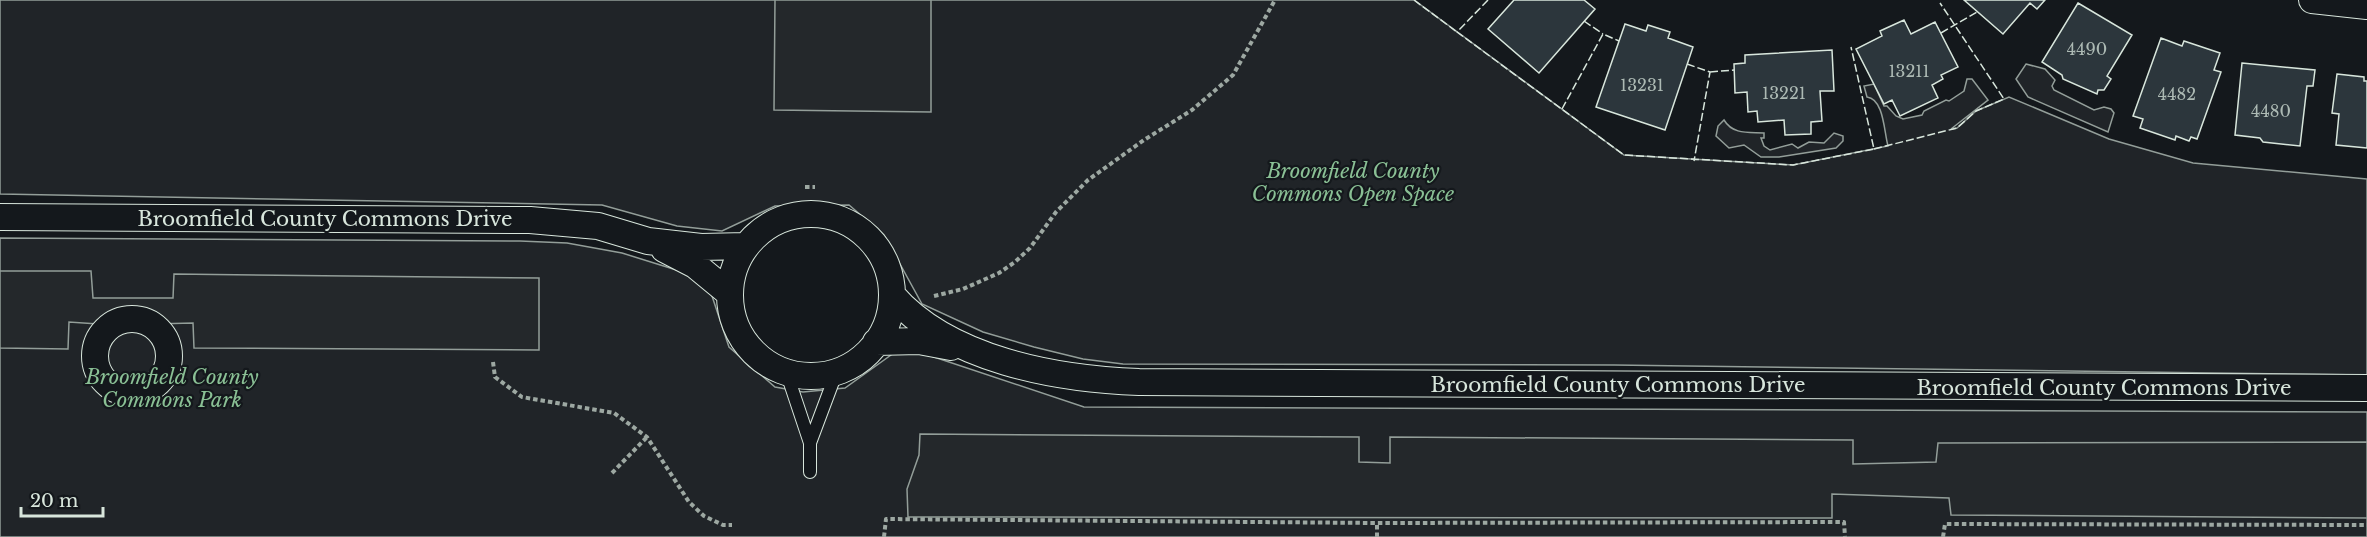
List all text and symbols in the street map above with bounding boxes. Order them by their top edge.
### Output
house number: 4490 [2067,39,2107,59]
house number: 13211 [1888,61,1930,81]
house number: 13231 [1620,75,1664,95]
house number: 13221 [1762,83,1806,103]
house number: 4482 [2158,84,2196,104]
house number: 4480 [2251,101,2291,121]
park label: Broomfield County Commons Open Space [1252,159,1454,206]
street label: Broomfield County Commons Drive [137,207,513,231]
park label: Broomfield County Commons Park [84,365,259,412]
street label: Broomfield County Commons Drive [1430,373,1806,397]
street label: Broomfield County Commons Drive [1916,376,2292,400]
scale bar [21,480,104,518]
text: 20 m [30,490,78,512]

